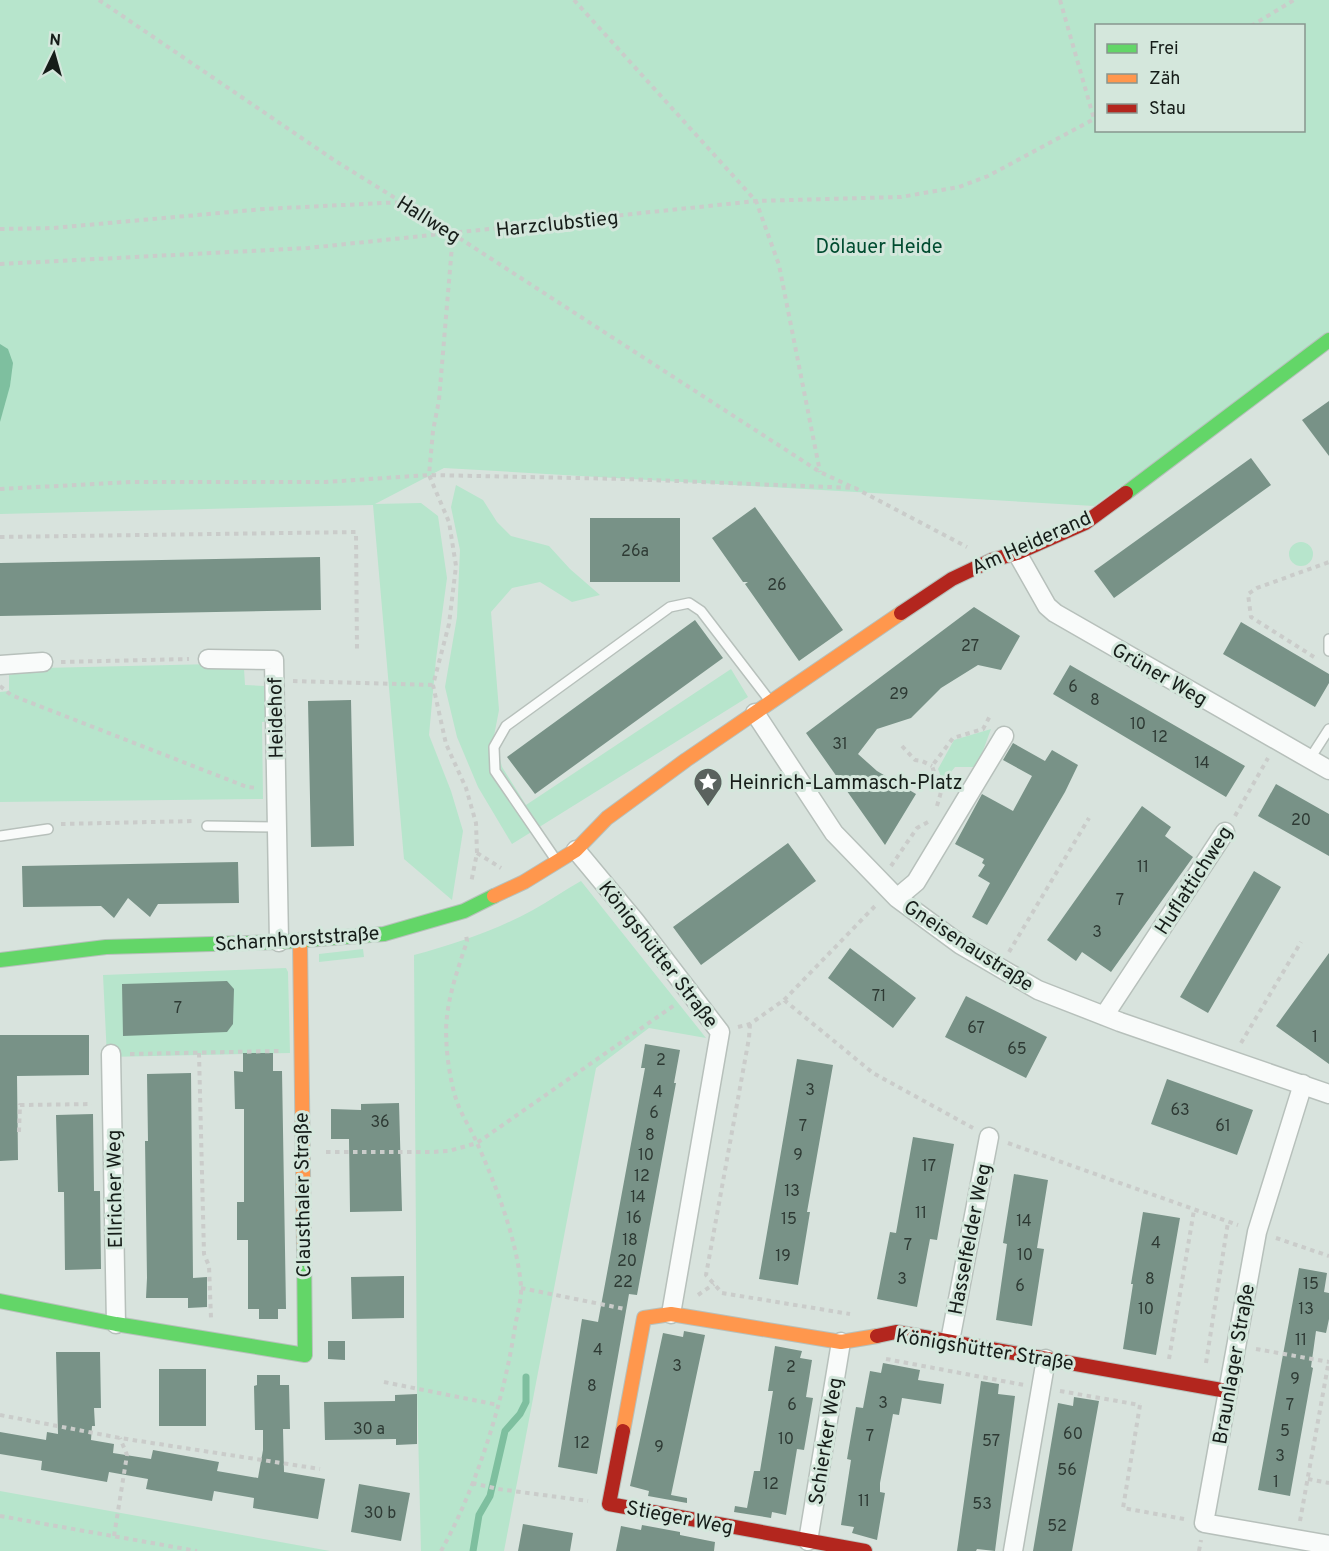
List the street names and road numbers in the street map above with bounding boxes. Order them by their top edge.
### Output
street label: Hallweg [391,191,465,251]
street label: Harzclubstieg [495,206,620,244]
street label: Am Heiderand [968,506,1096,582]
street label: Grüner Weg [1107,638,1211,714]
street label: Heidehof [263,677,291,759]
street label: Huflattichweg [1150,822,1239,940]
street label: Königshütter Straße [592,876,723,1034]
street label: Gneisenaustraße [898,895,1038,998]
street label: Scharnhorststraße [214,921,380,959]
street label: Clausthaler Straße [290,1112,318,1278]
street label: Ellricher Weg [102,1129,130,1248]
street label: Hasselfelder Weg [944,1161,998,1317]
street label: Braunlager Straße [1208,1282,1262,1447]
street label: Königshütter Straße [894,1324,1076,1378]
street label: Schierker Weg [804,1376,850,1507]
street label: Stieger Weg [624,1496,735,1542]

